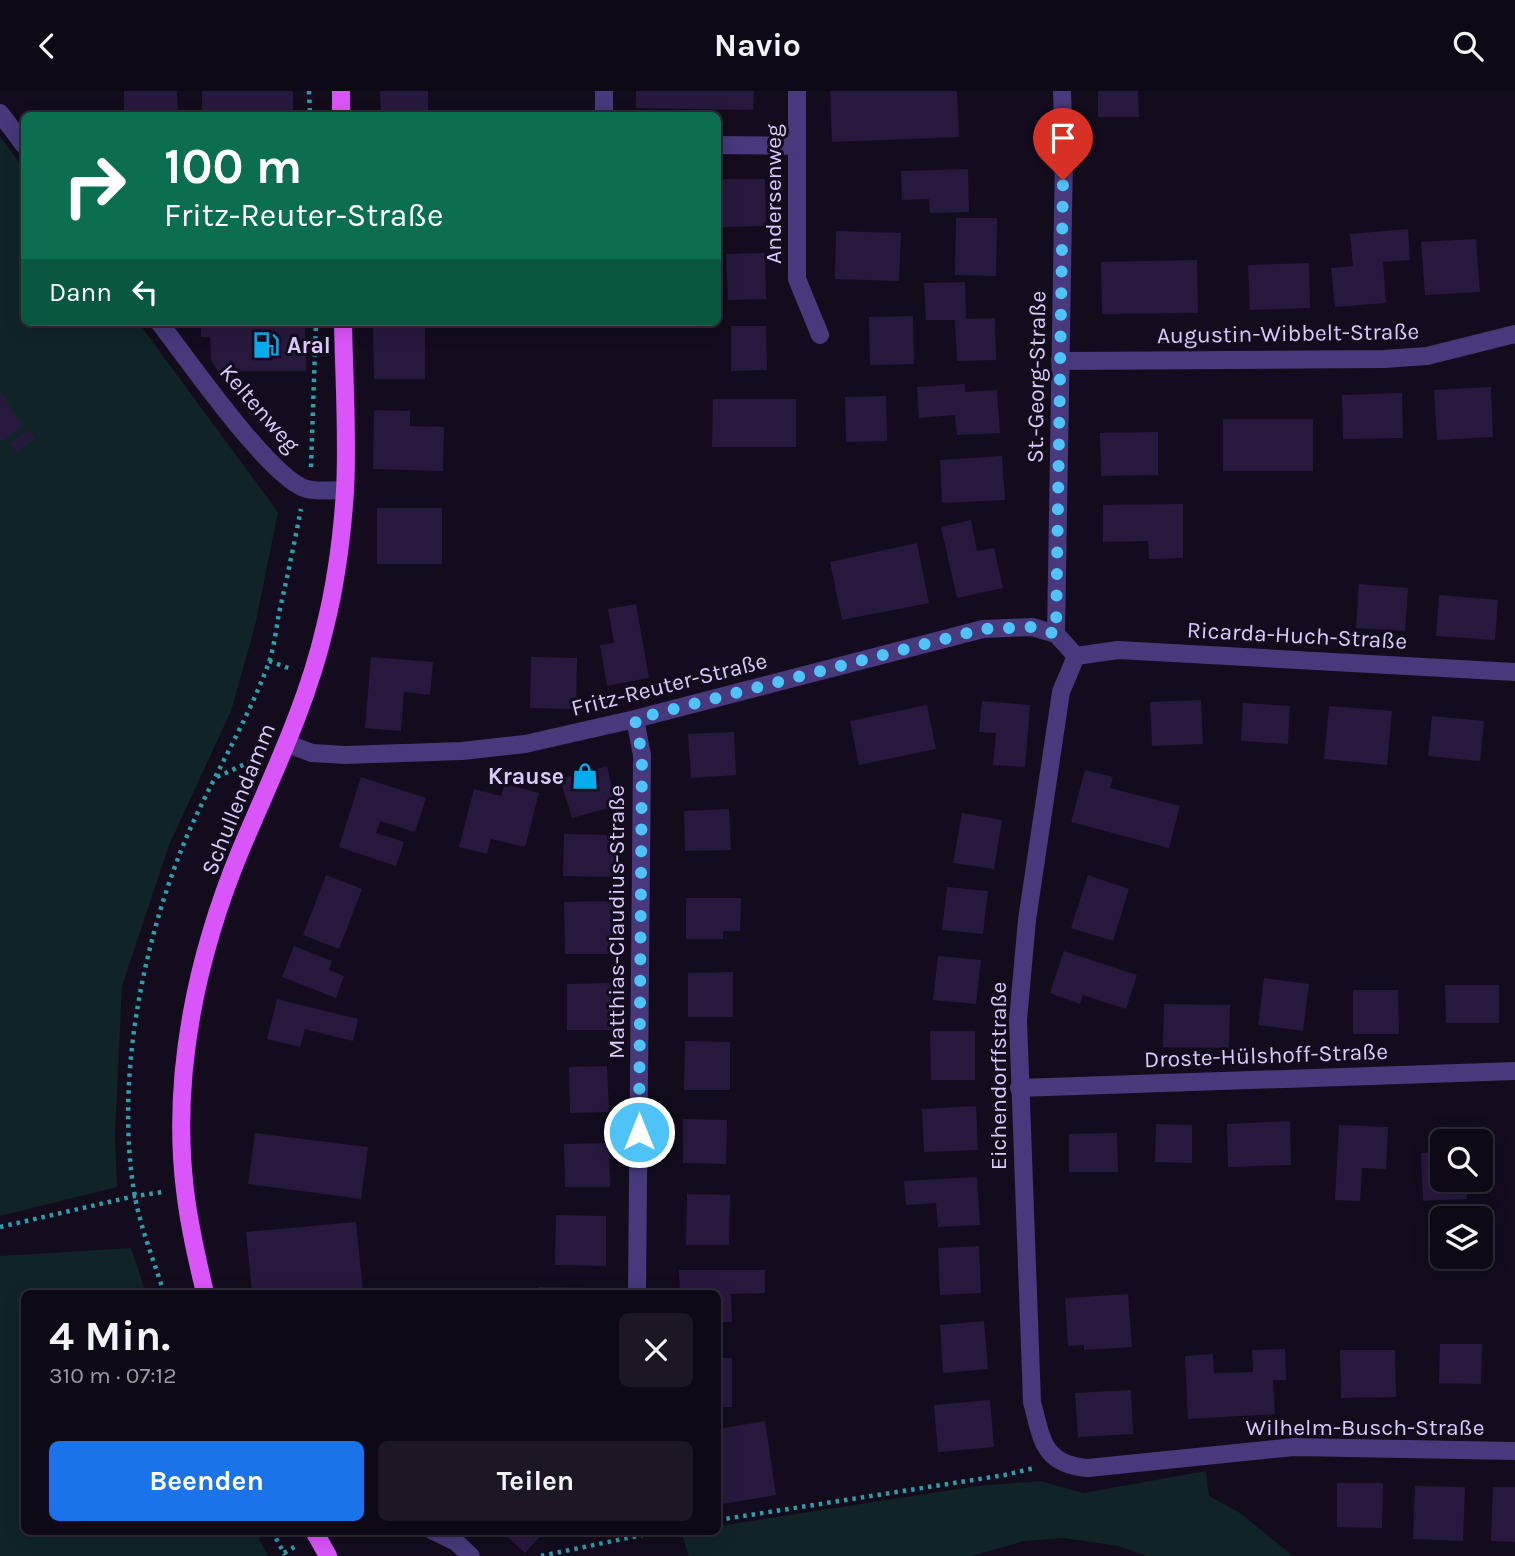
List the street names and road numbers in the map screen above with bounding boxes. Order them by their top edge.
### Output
street label: Andersenweg [760,124,787,264]
street label: St.-Georg-Straße [1021,291,1052,463]
street label: Augustin-Wibbelt-Straße [1157,318,1419,349]
street label: Keltenweg [214,359,305,458]
street label: Ricarda-Huch-Straße [1186,616,1408,655]
street label: Fritz-Reuter-Straße [568,647,770,722]
street label: Schullendamm [196,719,281,879]
street label: Matthias-Claudius-Straße [603,785,630,1059]
street label: Eichendorffstraße [985,982,1012,1170]
street label: Droste-Hülshoff-Straße [1144,1038,1388,1073]
street label: Wilhelm-Busch-Straße [1245,1414,1485,1441]

